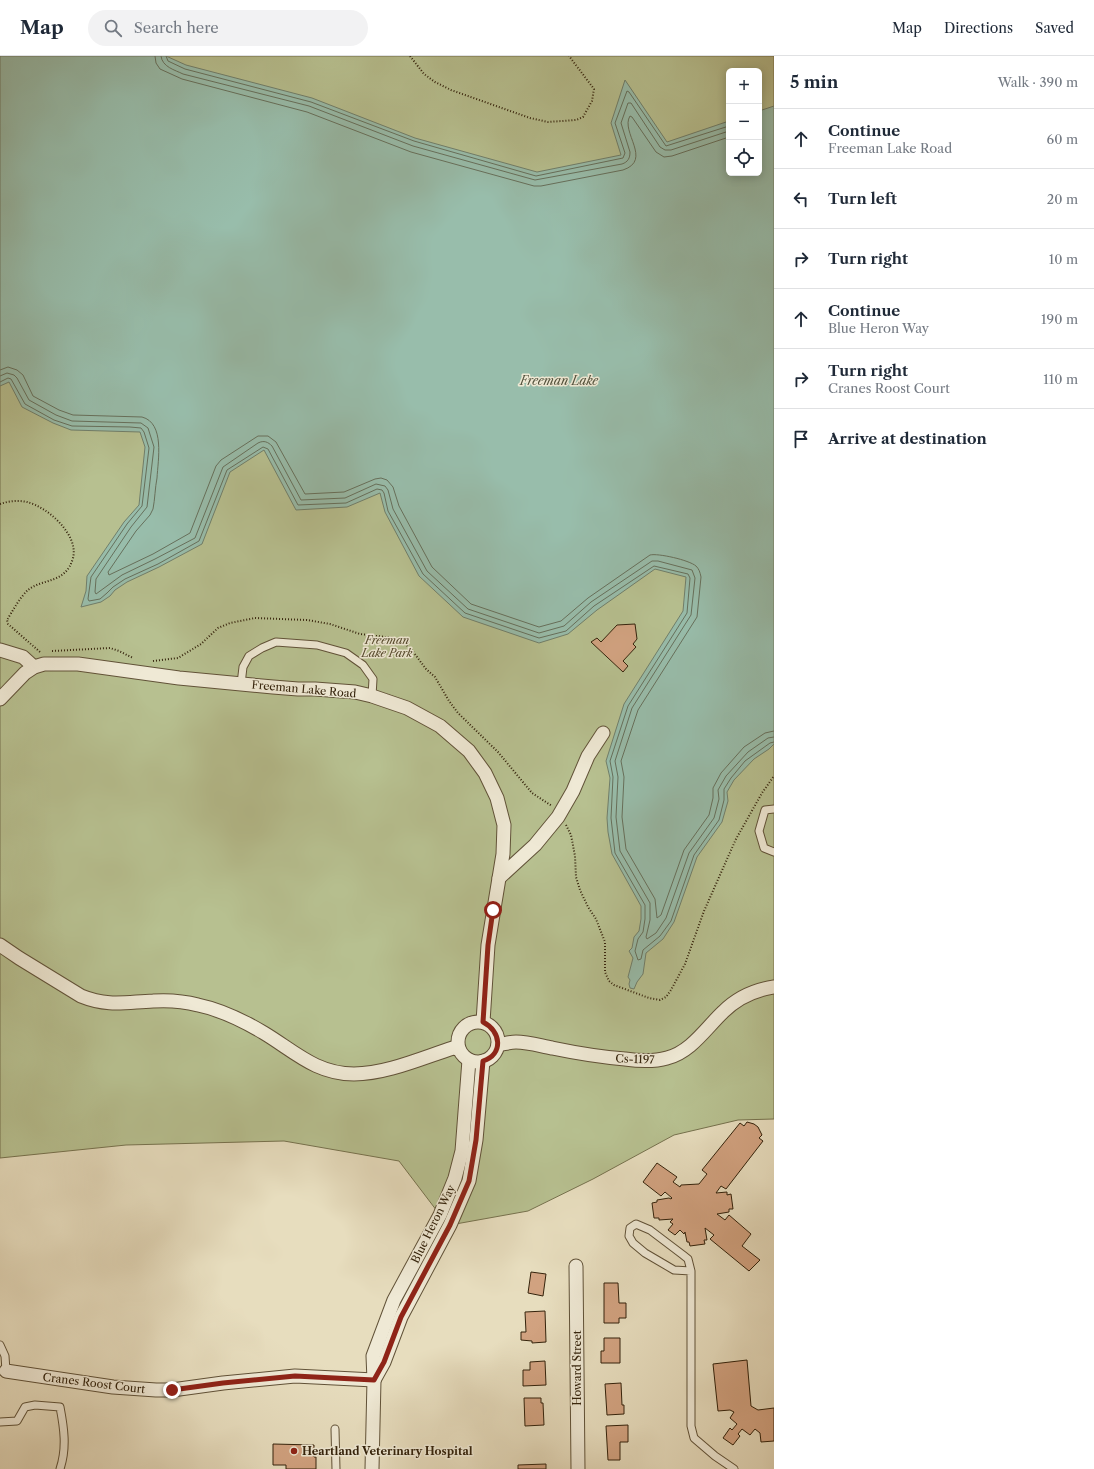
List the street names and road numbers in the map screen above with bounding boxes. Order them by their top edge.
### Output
street label: Freeman Lake Road [251,677,357,701]
street label: Cs-1197 [615,1051,655,1067]
street label: Blue Heron Way [408,1182,458,1265]
street label: Howard Street [570,1330,584,1406]
street label: Cranes Roost Court [42,1370,146,1396]

